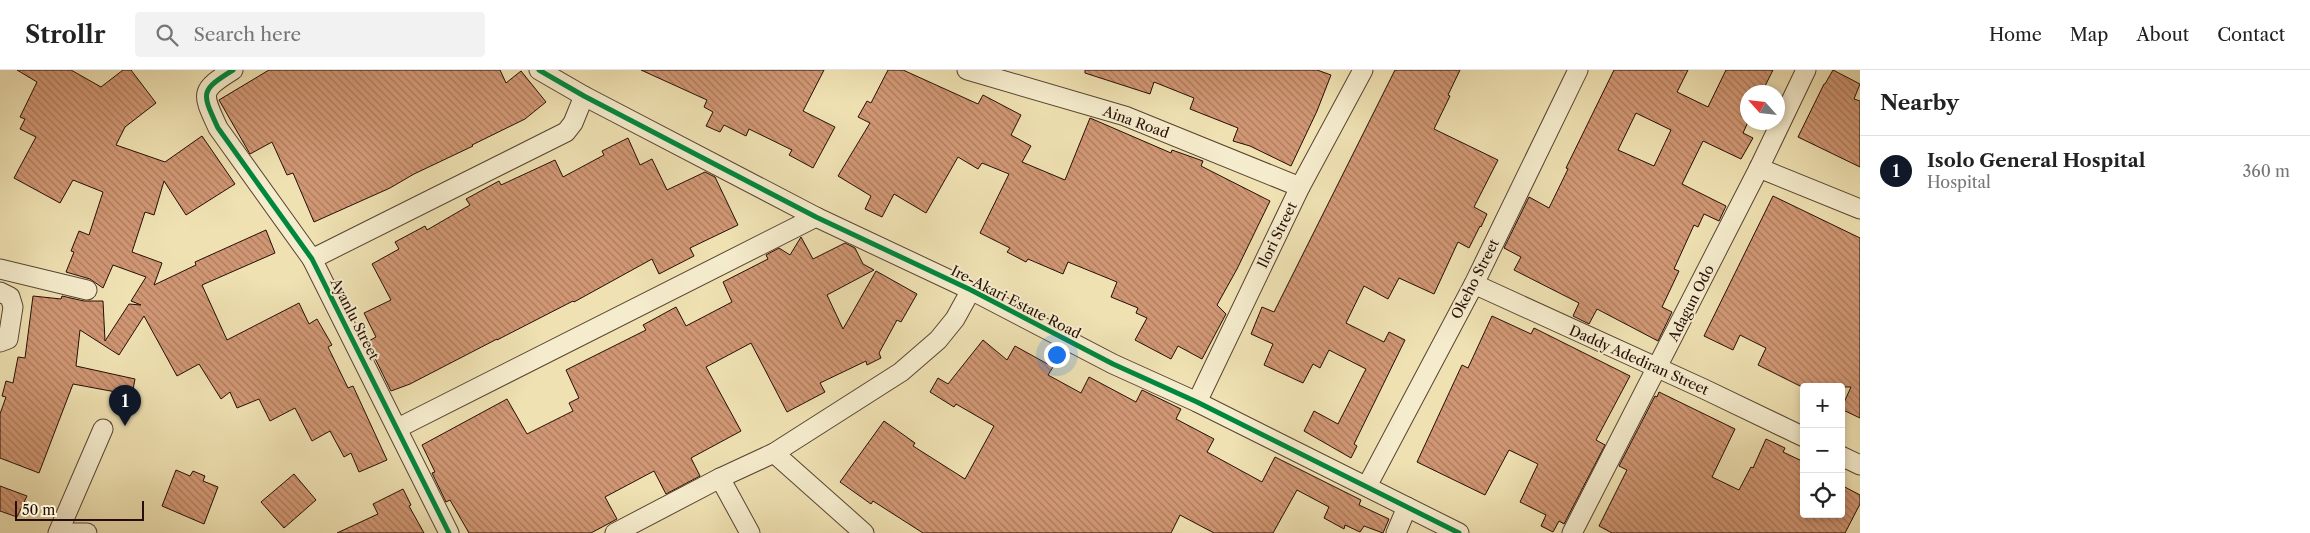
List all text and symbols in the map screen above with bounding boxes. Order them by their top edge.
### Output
search box [135,12,485,57]
text: Strollr [25,20,105,49]
icon: search [153,21,181,49]
text: Search here [193,23,301,46]
text: Home [1989,24,2042,46]
text: Map [2070,24,2108,46]
text: About [2136,24,2189,46]
text: Contact [2217,24,2285,46]
north arrow [1740,85,1785,130]
text: Nearby [1880,90,1959,115]
street label: Aina Road [1100,101,1172,142]
text: Isolo General Hospital [1927,149,2145,172]
text: 1 [1892,161,1900,181]
text: 360 m [2243,161,2290,181]
text: Hospital [1927,172,1991,192]
street label: Ilori Street [1253,199,1301,271]
street label: Okeho Street [1447,236,1503,322]
street label: Ire-Akari Estate Road [948,261,1084,343]
street label: Adagun Odo [1664,262,1718,345]
street label: Ayanlu Street [326,274,383,363]
street label: Daddy Adediran Street [1566,321,1712,399]
your location [1044,342,1070,368]
map controls [1800,383,1845,518]
button: + [1800,383,1845,428]
pin: 1 [109,385,141,426]
button: − [1800,428,1845,473]
button: locate [1800,473,1845,518]
scale bar [15,498,144,521]
text: 50 m [22,501,55,519]

